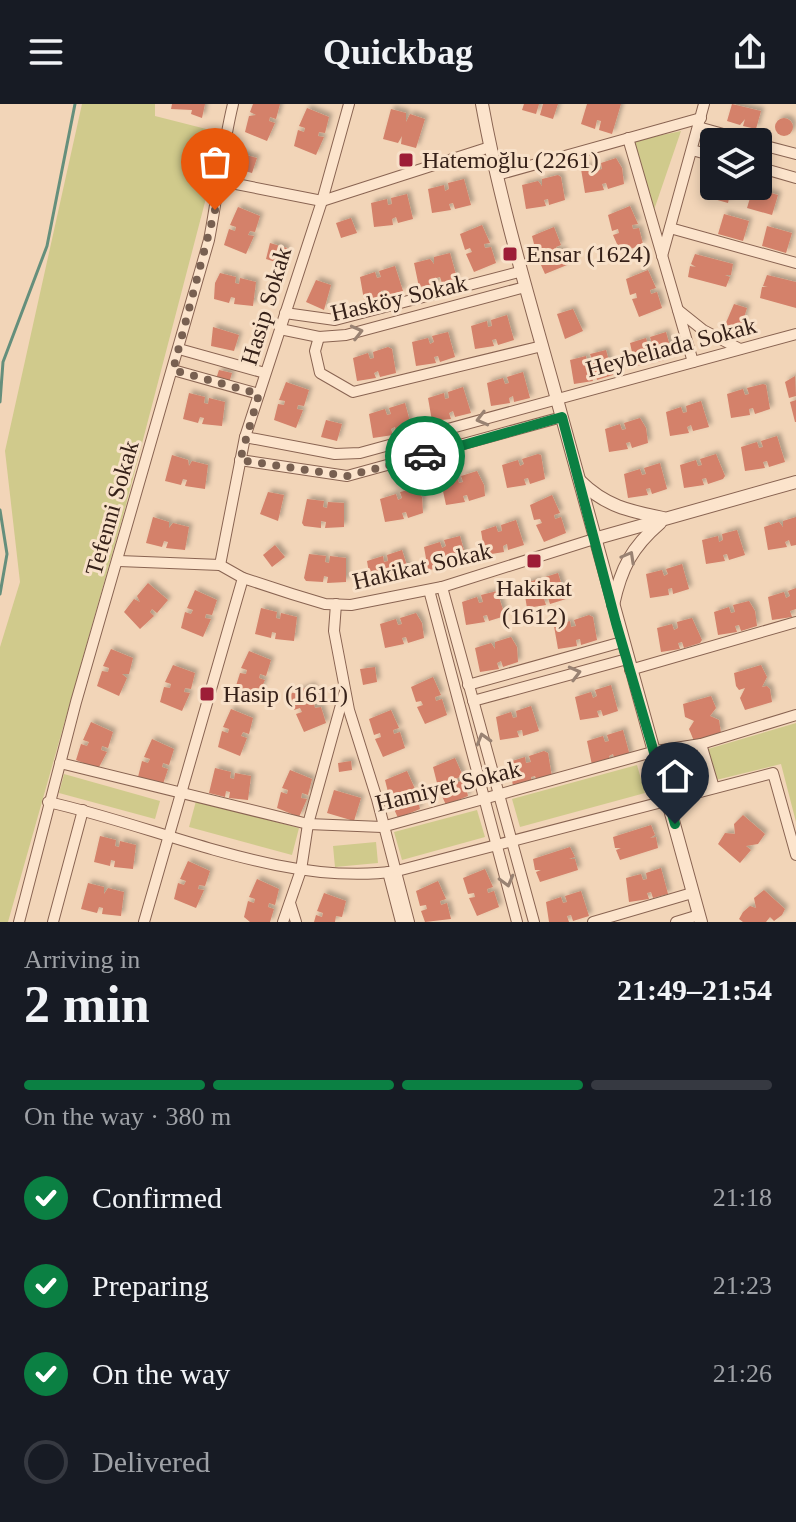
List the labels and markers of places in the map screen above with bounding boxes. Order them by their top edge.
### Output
pin [181,128,249,210]
place label: Hatemoğlu (2261) [422,147,599,173]
marker: Hatemoğlu (2261) [397,151,415,169]
place label: Ensar (1624) [526,241,651,267]
marker: Ensar (1624) [501,245,519,263]
marker: Hakikat (1612) [525,552,543,570]
place label: Hakikat (1612) [496,575,572,629]
place label: Hasip (1611) [223,681,348,707]
marker: Hasip (1611) [198,685,216,703]
pin [641,742,709,824]

